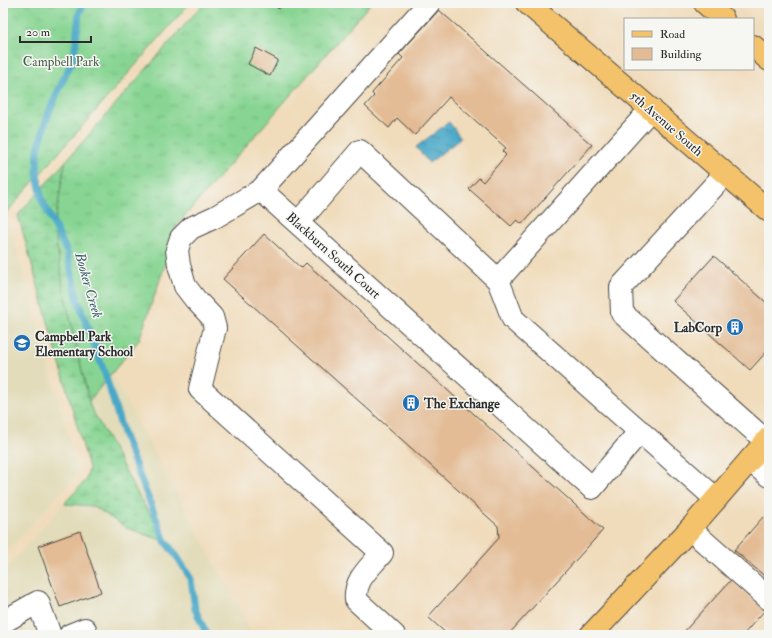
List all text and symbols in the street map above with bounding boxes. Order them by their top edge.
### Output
scale bar [20,18,91,44]
legend [624,18,754,70]
text: 20 m [26,25,51,40]
text: Road [660,27,685,42]
text: Building [660,47,703,62]
park label: Campbell Park [23,54,100,71]
street label: 5th Avenue South [627,88,706,160]
street label: Blackburn South Court [283,209,384,302]
water label: Booker Creek [71,249,106,320]
building icon: LabCorp [725,317,745,337]
place label: LabCorp [674,320,722,337]
place label: Campbell Park Elementary School [35,329,134,361]
school or university icon: Campbell Park Elementary School [12,333,32,353]
building icon: The Exchange [401,393,421,413]
place label: The Exchange [423,396,500,413]

